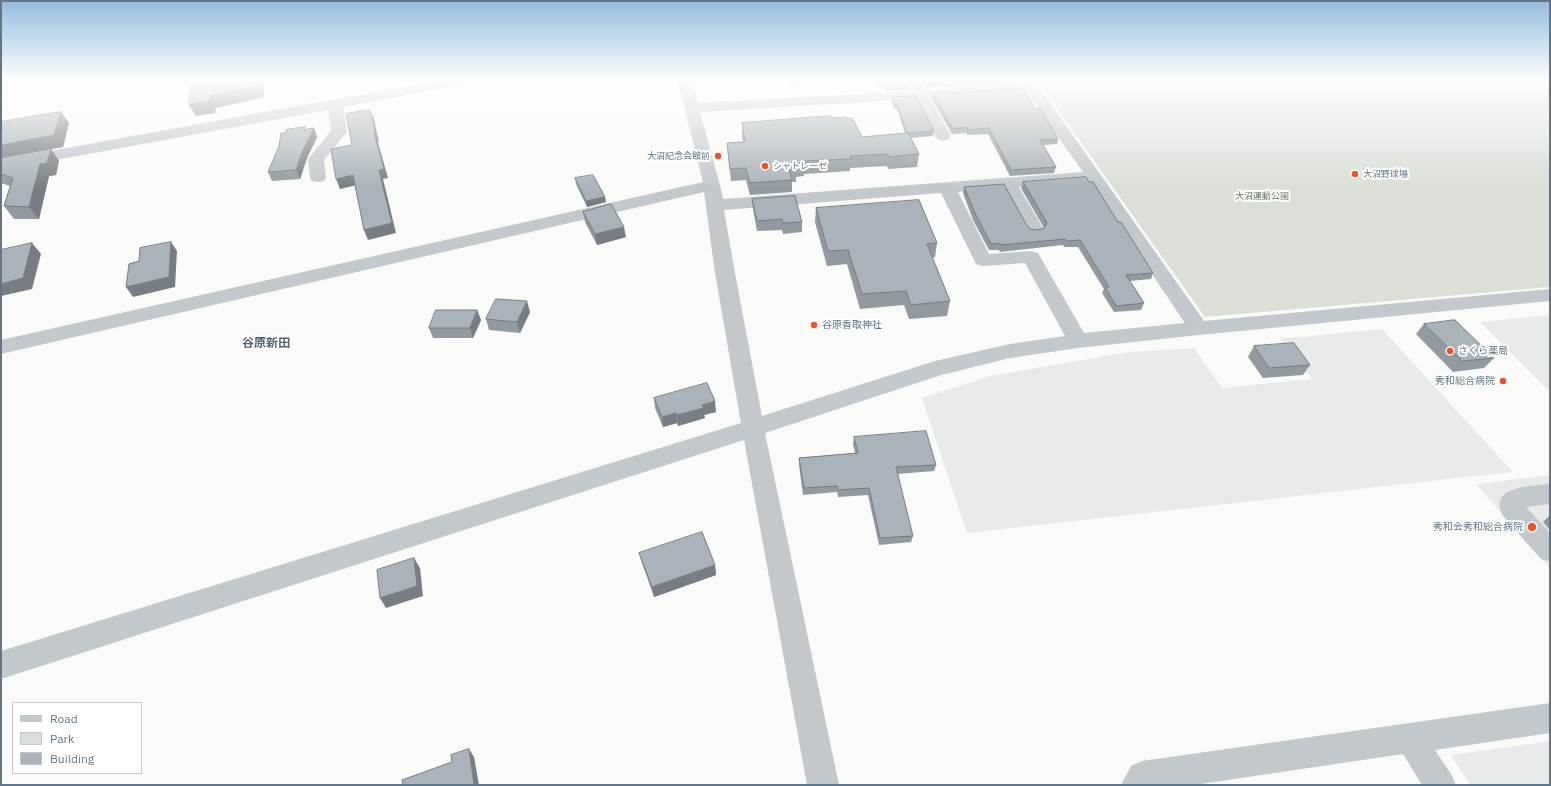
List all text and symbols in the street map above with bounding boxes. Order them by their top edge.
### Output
place label: 大沼記念会館前 [647,151,710,161]
marker: 大沼記念会館前 [713,151,723,161]
marker: シャトレーゼ [760,161,770,171]
place label: シャトレーゼ [773,161,827,171]
marker: 大沼野球場 [1350,169,1360,179]
place label: 大沼野球場 [1363,169,1408,179]
park label: 大沼運動公園 [1235,191,1289,201]
place label: 谷原香取神社 [822,319,882,331]
marker: 谷原香取神社 [809,320,819,330]
district label: 谷原新田 [242,337,290,351]
place label: さくら薬局 [1458,345,1508,357]
marker: さくら薬局 [1445,346,1455,356]
place label: 秀和総合病院 [1435,375,1495,387]
marker: 秀和総合病院 [1498,376,1508,386]
place label: 秀和会秀和総合病院 [1433,521,1523,533]
marker: 秀和会秀和総合病院 [1526,521,1538,533]
legend [12,702,142,774]
text: Road [50,711,78,726]
text: Park [50,731,74,746]
text: Building [50,751,94,766]

